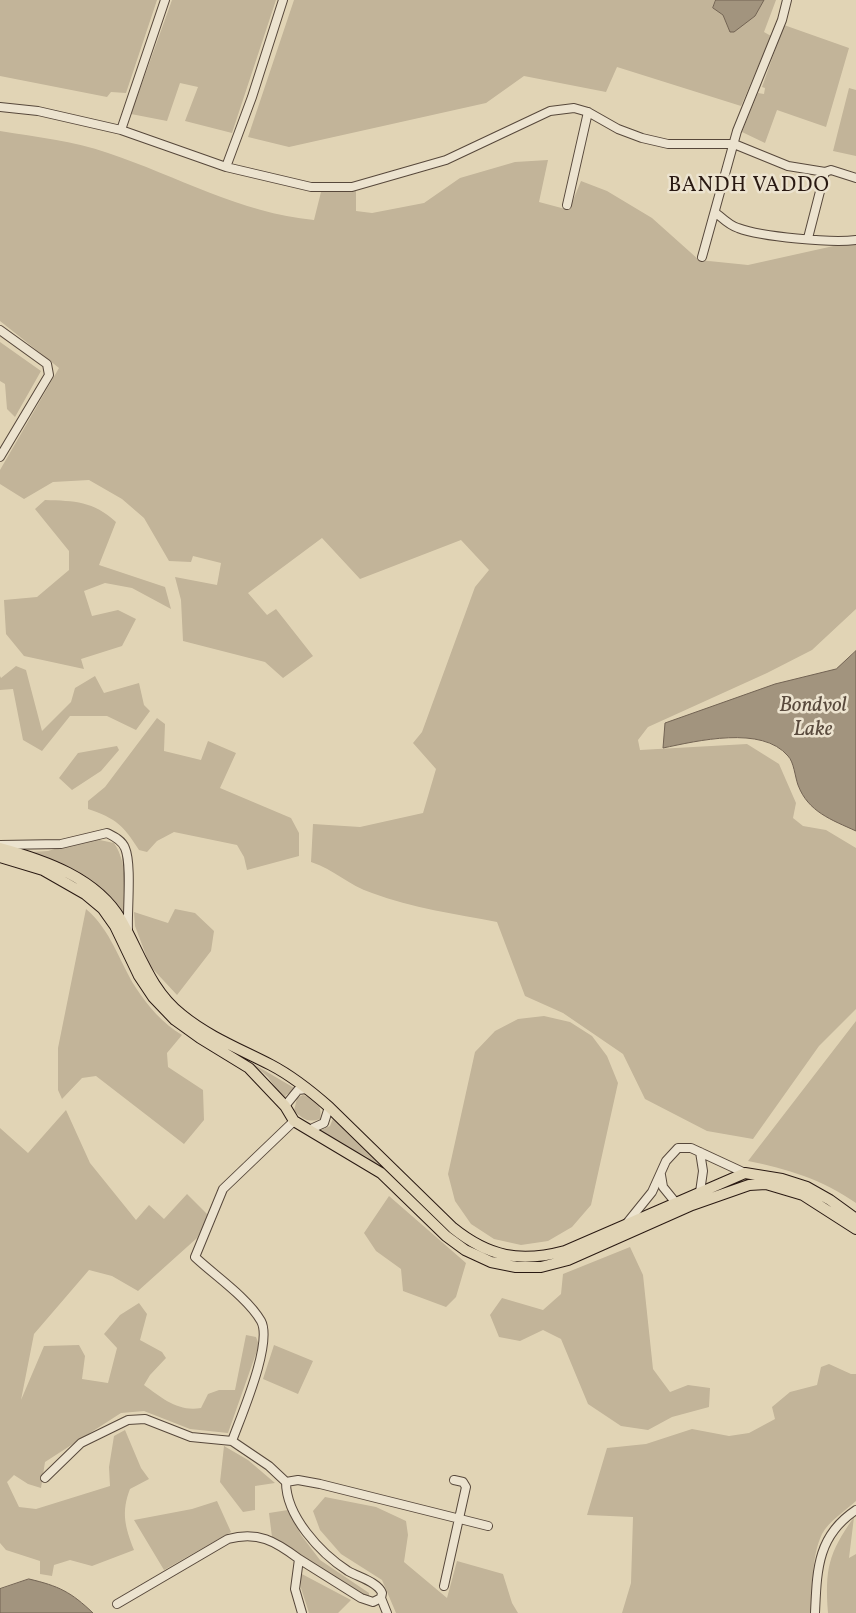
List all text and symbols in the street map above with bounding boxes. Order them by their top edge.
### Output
district label: BANDH VADDO [667,174,831,200]
water label: Bondvol Lake [779,694,847,744]

